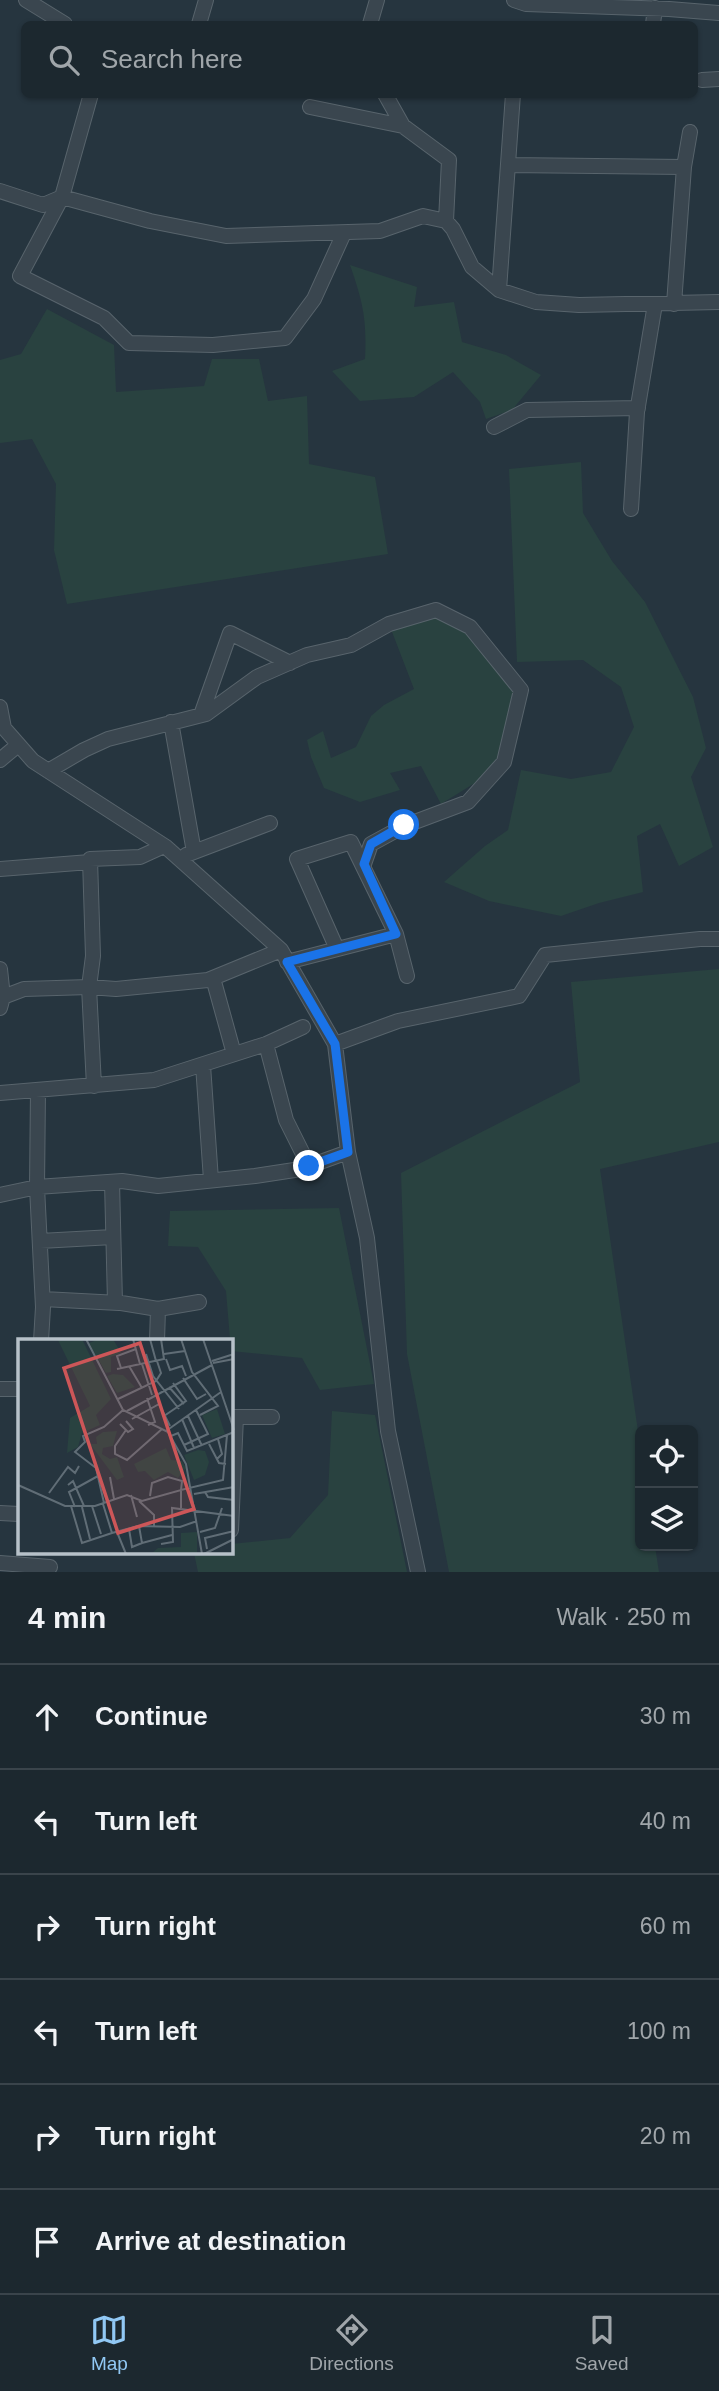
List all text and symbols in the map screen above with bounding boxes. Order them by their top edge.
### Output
search box [21,21,698,98]
icon: search [45,41,83,79]
text: Search here [101,44,243,74]
route start [388,809,419,840]
route end [293,1150,324,1181]
inset map [18,1339,233,1554]
map controls [635,1425,698,1551]
button: locate [635,1425,698,1488]
button: layers [635,1488,698,1551]
text: 4 min [28,1601,106,1634]
text: Walk · 250 m [556,1604,691,1630]
icon: ahead [28,1698,66,1736]
text: Continue [95,1701,208,1731]
text: 30 m [640,1703,691,1729]
icon: left [28,1803,66,1841]
text: Turn left [95,1806,197,1836]
text: 40 m [640,1808,691,1834]
icon: right [28,1908,66,1946]
text: Turn right [95,1911,216,1941]
text: 60 m [640,1913,691,1939]
icon: left [28,2013,66,2051]
text: Turn left [95,2016,197,2046]
text: 100 m [627,2018,691,2044]
icon: right [28,2118,66,2156]
text: Turn right [95,2121,216,2151]
text: 20 m [640,2123,691,2149]
icon: arrive [28,2223,66,2261]
text: Arrive at destination [95,2226,346,2256]
tab: Map [90,2311,128,2375]
tab: Directions [309,2311,394,2375]
tab: Saved [575,2311,629,2375]

